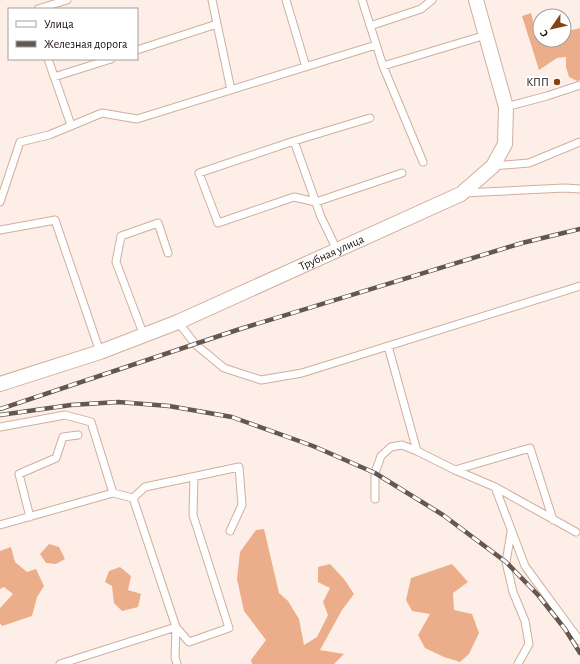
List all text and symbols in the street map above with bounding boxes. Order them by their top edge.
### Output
legend [8,8,138,60]
north arrow [532,8,572,48]
text: Улица [44,18,74,30]
text: С [538,28,550,39]
text: Железная дорога [44,38,128,50]
place label: КПП [526,76,549,88]
marker: КПП [552,77,562,87]
street label: Трубная улица [297,233,366,272]

